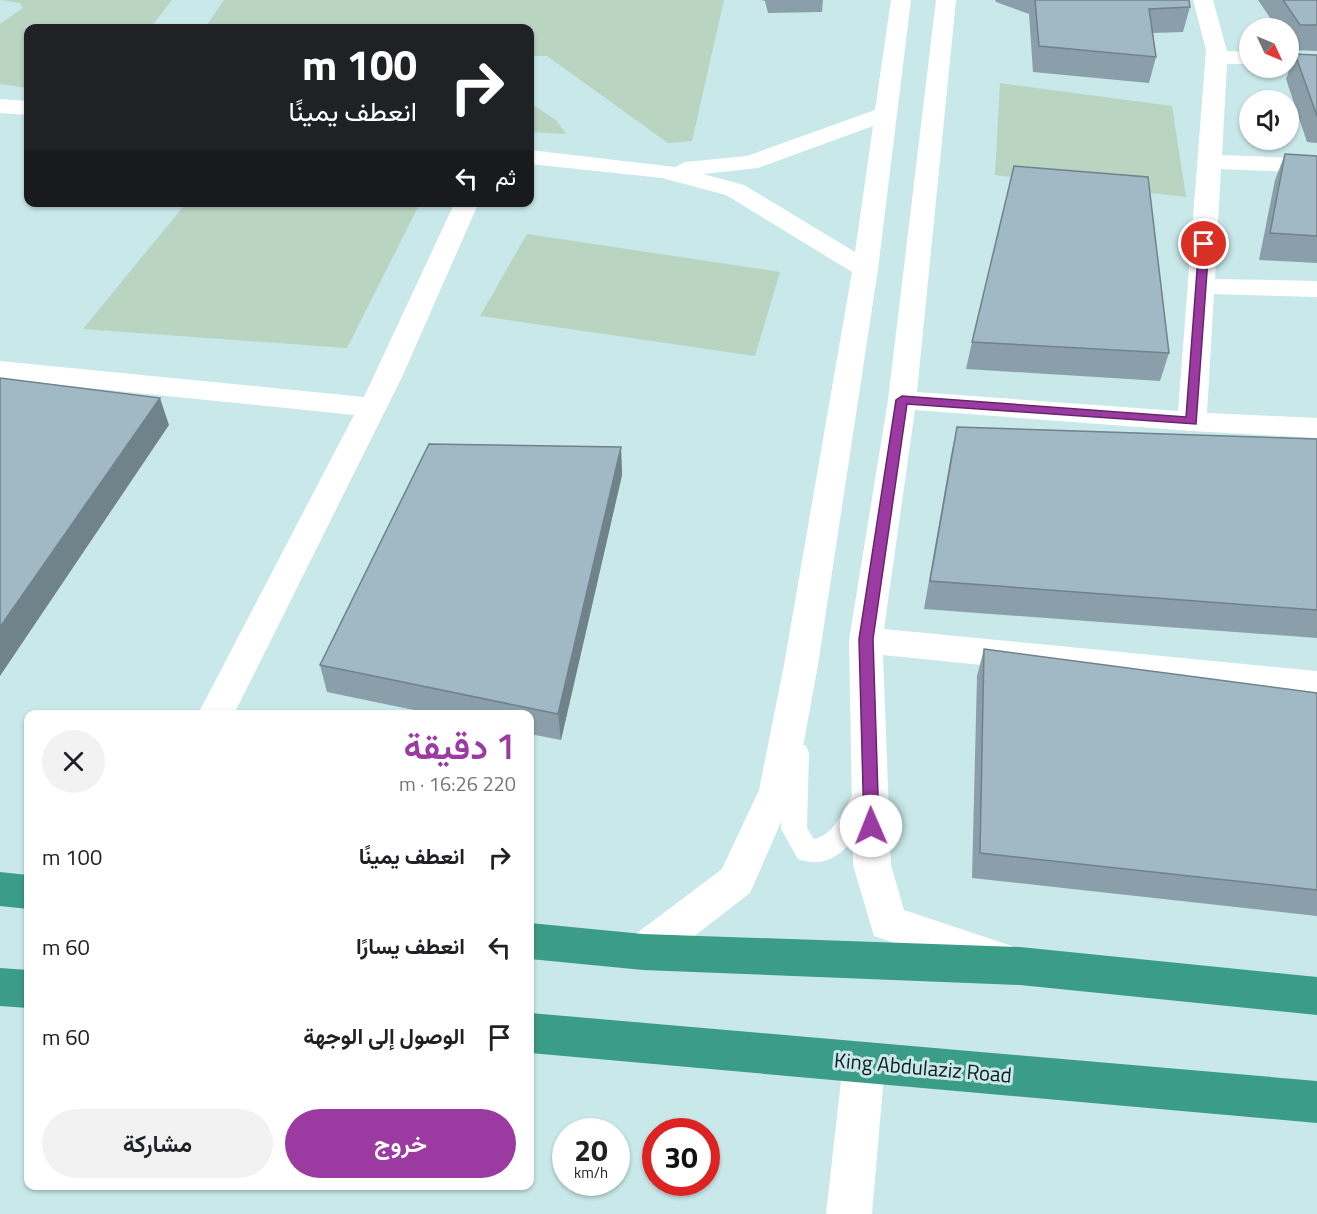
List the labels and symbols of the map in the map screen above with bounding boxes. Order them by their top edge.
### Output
north arrow [1239,18,1299,78]
pin [1178,218,1229,269]
position arrow [839,794,903,858]
street label: King Abdulaziz Road [833,1043,1013,1091]
speed limit sign: 30 [642,1118,720,1196]

